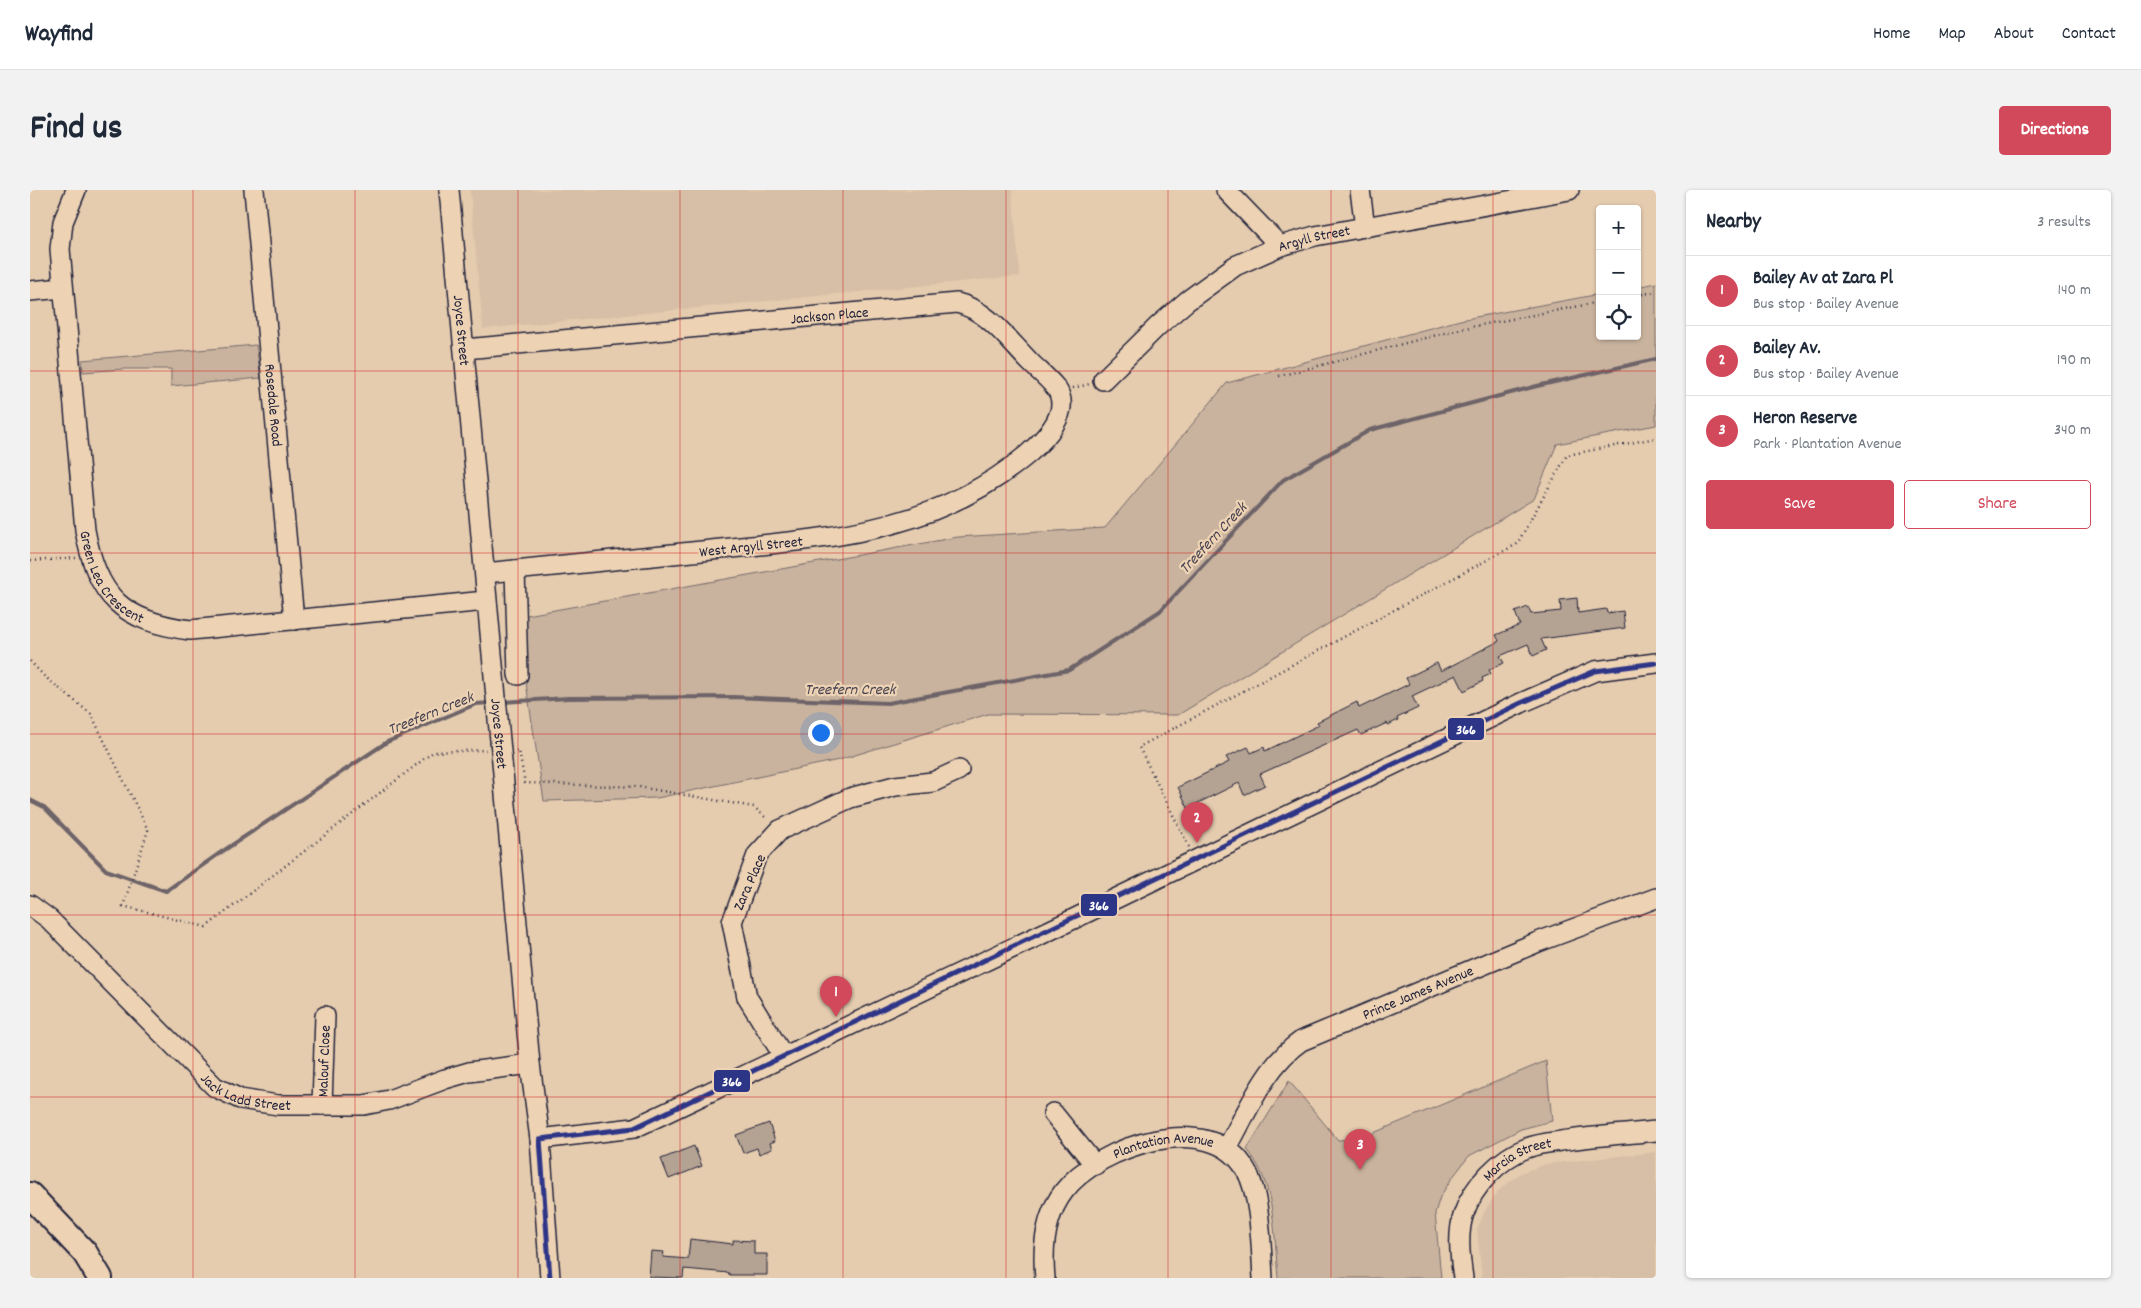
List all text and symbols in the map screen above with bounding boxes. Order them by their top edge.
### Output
text: Wayfind [25,18,93,52]
text: Home [1873,22,1910,47]
text: Map [1938,22,1966,47]
text: About [1994,22,2034,47]
text: Contact [2062,22,2116,47]
text: Find us [30,105,122,155]
button: Directions [1999,106,2111,155]
map controls [1596,205,1641,340]
button: + [1596,205,1641,250]
text: Nearby [1706,208,1761,238]
text: 3 results [2037,211,2091,234]
street label: Argyll Street [1276,221,1353,259]
button: − [1596,250,1641,295]
text: Bailey Av at Zara Pl [1753,266,1893,293]
text: 1 [1720,279,1724,302]
text: 140 m [2057,279,2091,302]
text: Bus stop · Bailey Avenue [1753,293,1899,316]
street label: Joyce Street [446,294,474,367]
button: locate [1596,295,1641,340]
street label: Jackson Place [790,302,870,332]
text: Bailey Av. [1753,336,1821,363]
text: 2 [1719,349,1726,372]
text: 190 m [2057,349,2091,372]
street label: Rosedale Road [257,363,287,447]
text: Bus stop · Bailey Avenue [1753,363,1899,386]
text: Heron Reserve [1753,406,1857,433]
text: 3 [1718,419,1726,442]
text: 340 m [2054,419,2091,442]
text: Park · Plantation Avenue [1753,433,1901,456]
button: Save [1706,480,1894,529]
button: Share [1904,480,2091,529]
water label: Treefern Creek [1175,497,1254,580]
street label: Green Lea Crescent [72,529,147,631]
street label: West Argyll Street [698,532,804,564]
water label: Treefern Creek [805,679,897,702]
water label: Treefern Creek [385,686,479,742]
street label: Joyce Street [483,698,512,771]
line badge: 366 [1447,717,1485,741]
your location [808,720,834,746]
text: 366 [1456,721,1476,741]
pin: 2 [1181,802,1213,843]
street label: Zara Place [729,851,773,915]
line badge: 366 [1080,893,1118,917]
text: 366 [1089,897,1109,917]
street label: Prince James Avenue [1360,961,1478,1027]
pin: 1 [820,976,852,1017]
street label: Malouf Close [313,1024,338,1097]
street label: Jack Ladd Street [194,1069,291,1118]
line badge: 366 [713,1069,751,1093]
text: 366 [722,1073,742,1093]
street label: Plantation Avenue [1110,1128,1217,1166]
pin: 3 [1344,1129,1376,1170]
street label: Marcia Street [1478,1133,1554,1187]

